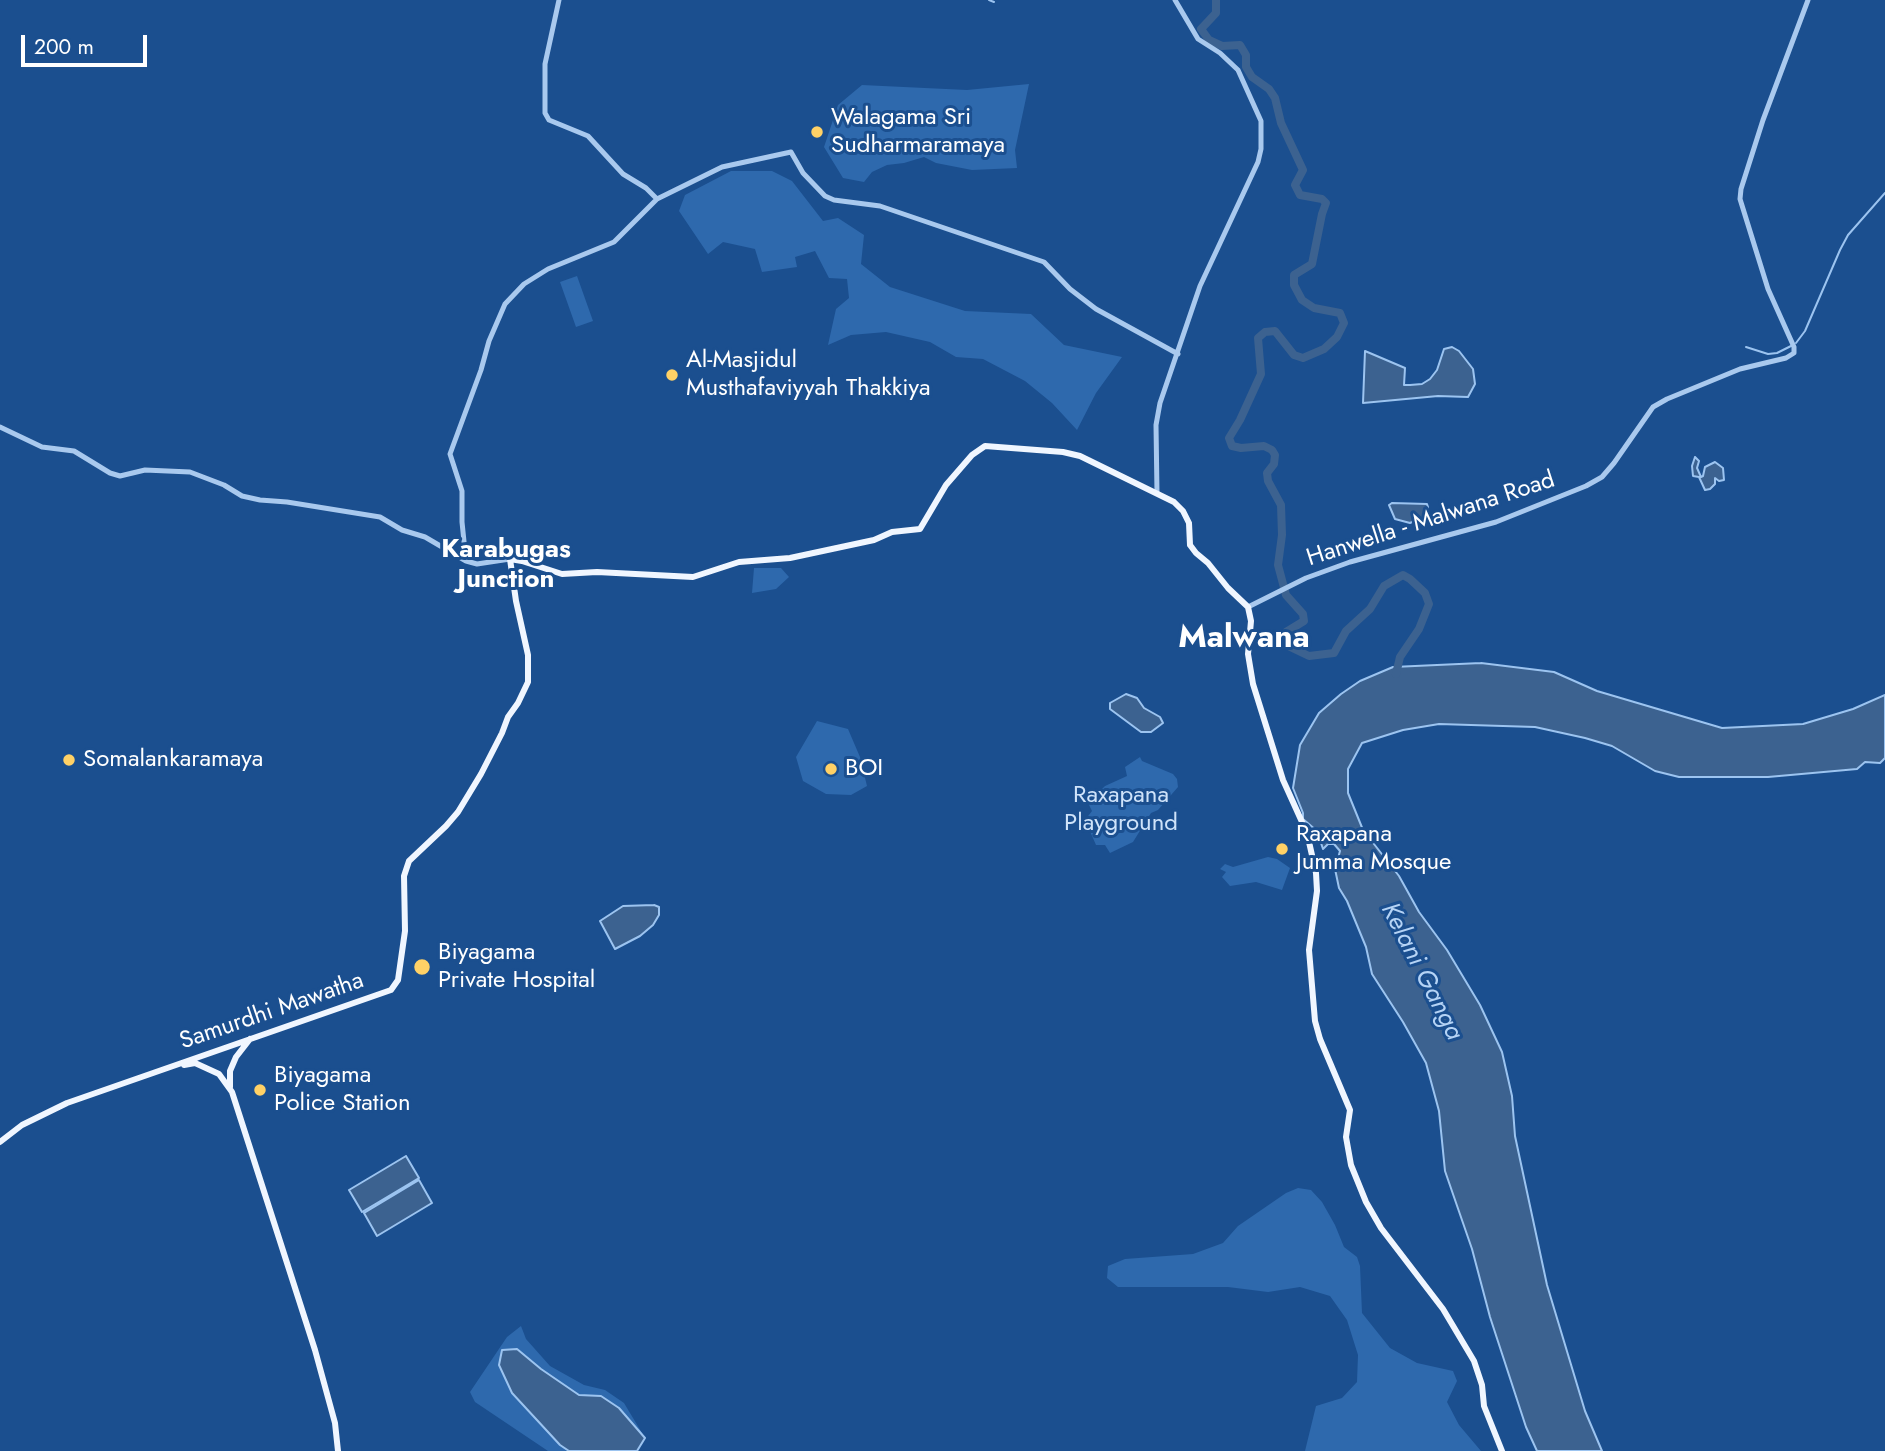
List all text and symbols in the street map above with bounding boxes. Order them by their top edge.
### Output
scale bar [24,21,150,65]
text: 200 m [34,32,94,62]
place label: Walagama Sri Sudharmaramaya [831,104,1005,160]
marker: Walagama Sri Sudharmaramaya [809,124,825,140]
place label: Al-Masjidul Musthafaviyyah Thakkiya [686,347,931,403]
marker: Al-Masjidul Musthafaviyyah Thakkiya [664,367,680,383]
street label: Hanwella - Malwana Road [1303,466,1559,574]
district label: Karabugas Junction [441,535,571,596]
district label: Malwana [1178,620,1310,658]
place label: Somalankaramaya [83,746,263,774]
marker: Somalankaramaya [61,752,77,768]
place label: BOI [845,755,883,783]
marker: BOI [823,761,839,777]
park label: Raxapana Playground [1064,782,1178,838]
place label: Raxapana Jumma Mosque [1296,821,1451,877]
marker: Raxapana Jumma Mosque [1274,841,1290,857]
water label: Kelani Ganga [1373,898,1469,1046]
place label: Biyagama Private Hospital [438,939,595,995]
marker: Biyagama Private Hospital [412,957,432,977]
street label: Samurdhi Mawatha [176,967,368,1057]
place label: Biyagama Police Station [274,1062,410,1118]
marker: Biyagama Police Station [252,1082,268,1098]

